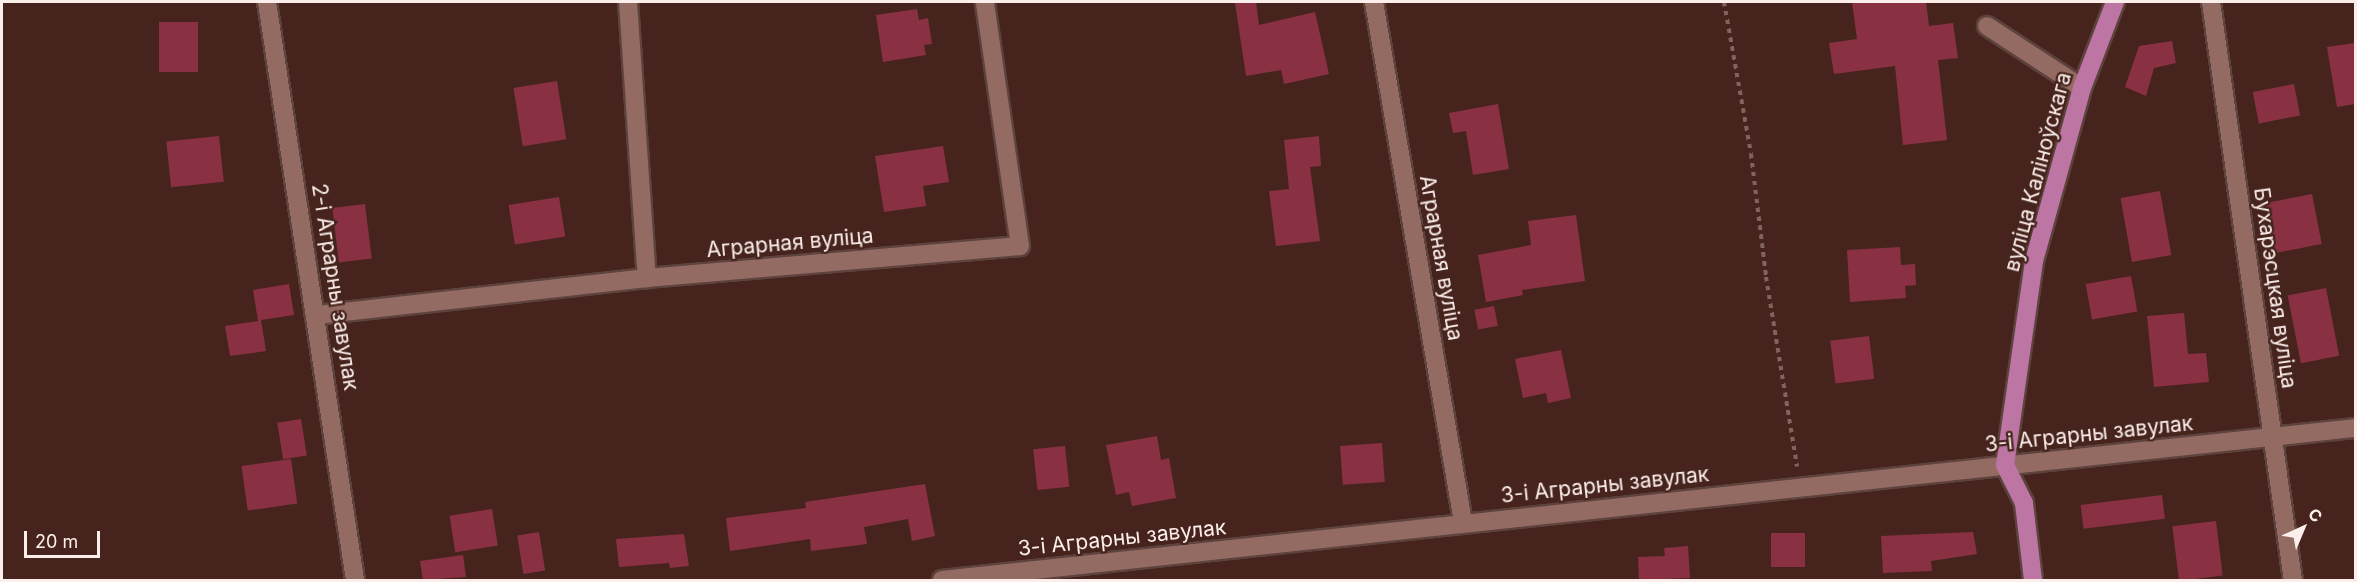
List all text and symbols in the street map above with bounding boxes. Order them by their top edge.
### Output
street label: вуліца Каліноўскага [1999,70,2077,274]
street label: Аграрная вуліца [1414,173,1468,343]
street label: 2-і Аграрны завулак [306,182,364,392]
street label: Бухарэсцкая вуліца [2248,186,2302,390]
street label: Аграрная вуліца [705,223,875,263]
street label: 3-і Аграрны завулак [1984,411,2194,457]
street label: 3-і Аграрны завулак [1500,462,1710,508]
north arrow [2273,498,2333,558]
text: С [2304,504,2327,526]
street label: 3-і Аграрны завулак [1017,515,1227,561]
scale bar [27,519,104,557]
text: 20 m [35,531,78,552]

